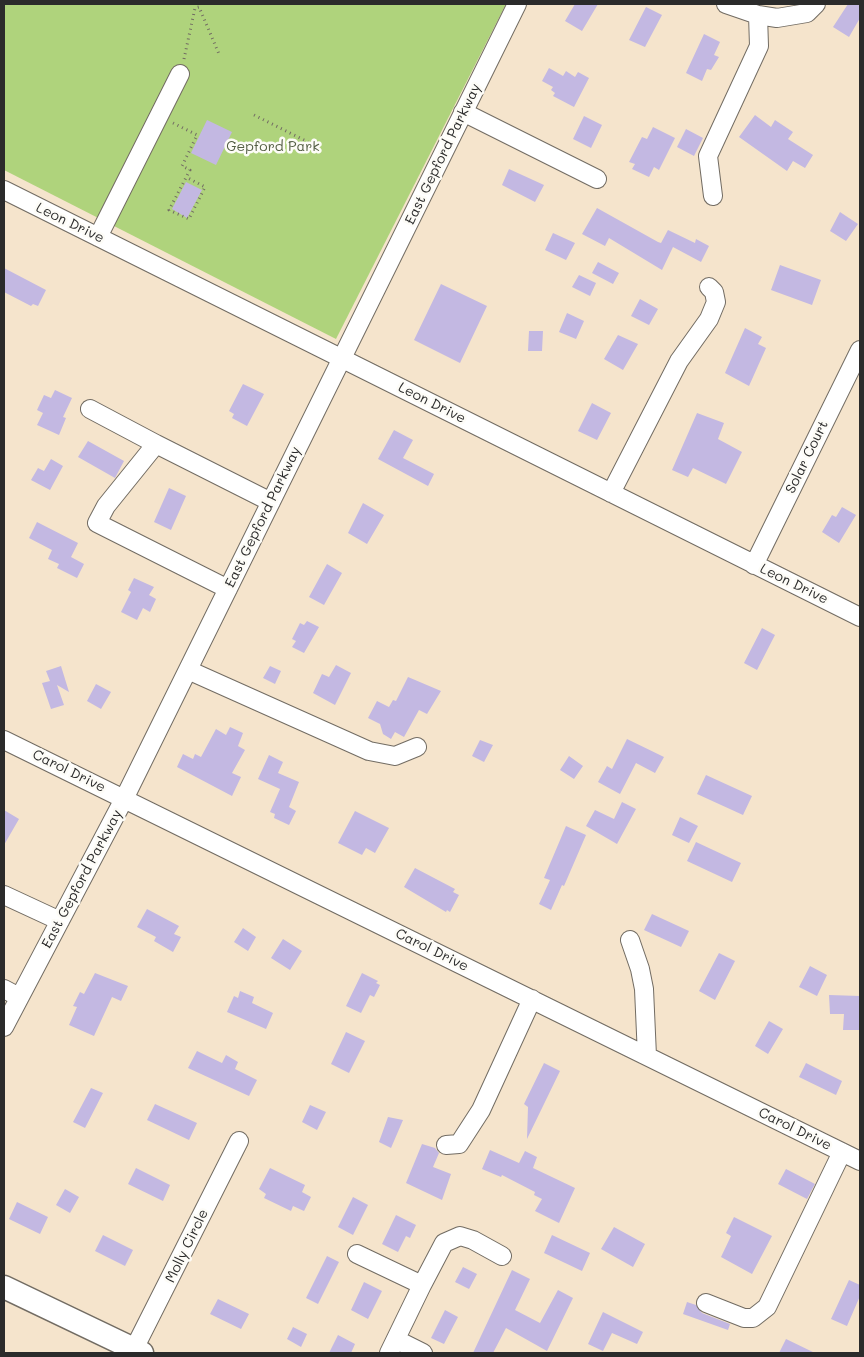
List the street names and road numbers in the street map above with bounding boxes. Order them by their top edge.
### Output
street label: East Gepford Parkway [402,81,484,227]
street label: Leon Drive [33,199,107,247]
street label: Leon Drive [395,379,469,427]
street label: Solar Court [782,418,832,496]
street label: East Gepford Parkway [222,444,304,590]
street label: Leon Drive [757,560,831,608]
street label: Carol Drive [30,746,108,796]
street label: East Gepford Parkway [38,807,126,951]
street label: Carol Drive [393,925,471,975]
street label: Carol Drive [756,1104,834,1154]
street label: Molly Circle [162,1206,212,1286]

